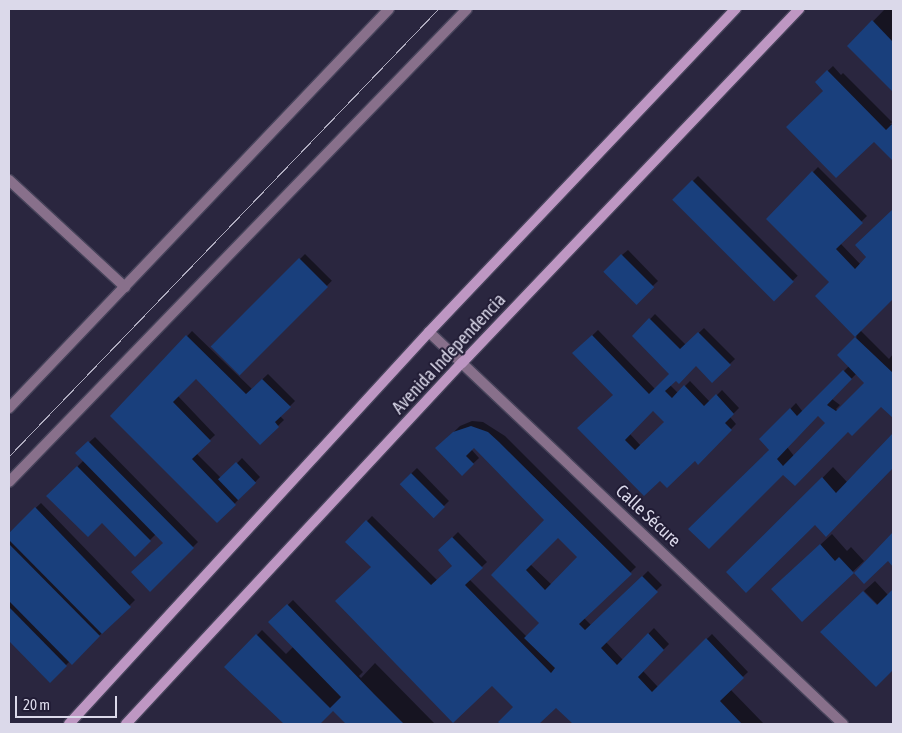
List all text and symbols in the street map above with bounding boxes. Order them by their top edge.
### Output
street label: Avenida Independencia [388,289,510,419]
street label: Calle Sécure [611,480,685,552]
scale bar [18,686,120,718]
text: 20 m [23,696,50,713]

